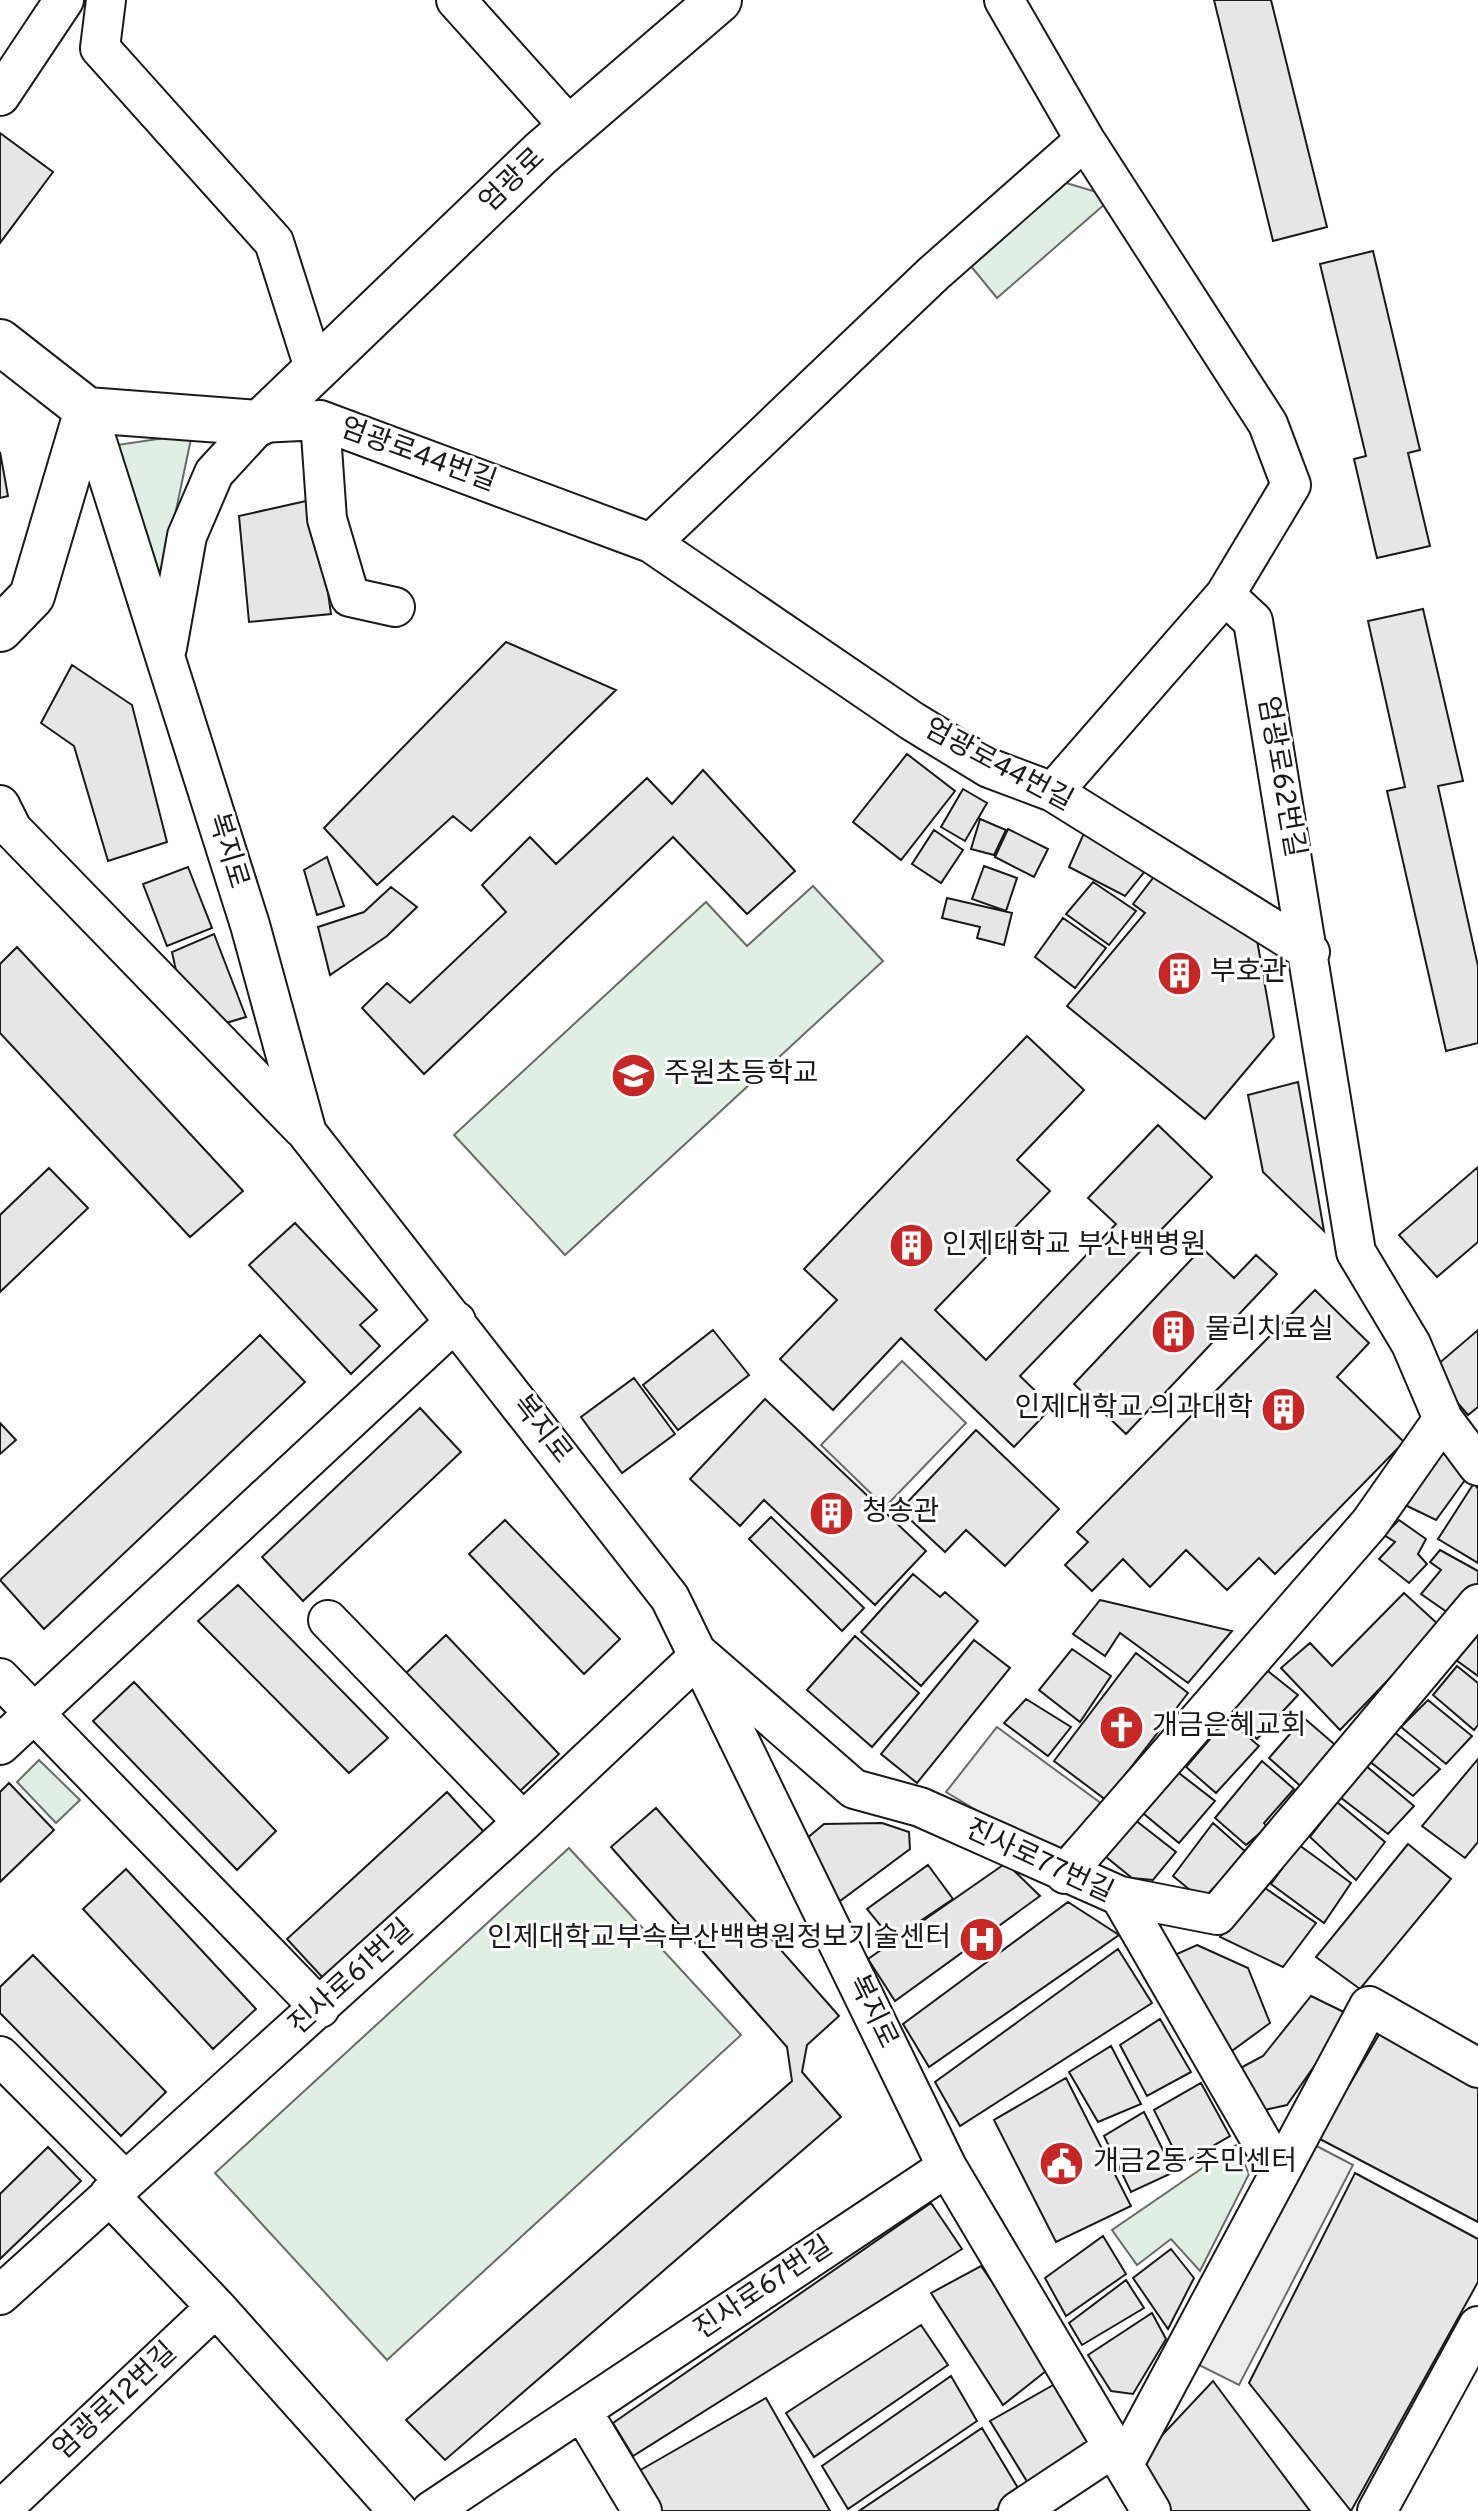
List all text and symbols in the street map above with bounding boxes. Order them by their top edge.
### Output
street label: 엄광로 [473,141,553,221]
street label: 엄광로44번길 [335,411,501,501]
street label: 엄광로62번길 [1248,694,1312,860]
street label: 엄광로44번길 [917,712,1079,820]
street label: 복지로 [198,809,256,893]
building icon: 부호관 [1155,949,1203,997]
place label: 부호관 [1210,955,1287,991]
school or university icon: 주원초등학교 [609,1051,657,1099]
place label: 주원초등학교 [664,1057,819,1093]
building icon: 인제대학교 부산백병원 [887,1222,935,1270]
place label: 인제대학교 부산백병원 [942,1228,1206,1264]
building icon: 물리치료실 [1150,1307,1198,1355]
place label: 물리치료실 [1205,1313,1334,1349]
building icon: 인제대학교 의과대학 [1260,1385,1308,1433]
street label: 복지로 [503,1388,579,1472]
place label: 인제대학교 의과대학 [1015,1391,1253,1427]
building icon: 청송관 [807,1489,855,1537]
place label: 청송관 [862,1495,939,1531]
church icon: 개금은혜교회 [1097,1703,1145,1751]
place label: 개금은혜교회 [1152,1709,1307,1745]
street label: 진사로77번길 [959,1812,1119,1912]
street label: 진사로61번길 [282,1912,422,2044]
hospital icon: 인제대학교부속부산백병원정보기술센터 [958,1915,1006,1963]
place label: 인제대학교부속부산백병원정보기술센터 [487,1921,951,1957]
street label: 복지로 [839,1969,905,2055]
public building icon: 개금2동 주민센터 [1038,2139,1086,2187]
place label: 개금2동 주민센터 [1093,2145,1297,2181]
street label: 진사로67번길 [688,2229,840,2349]
street label: 엄광로12번길 [47,2336,185,2468]

